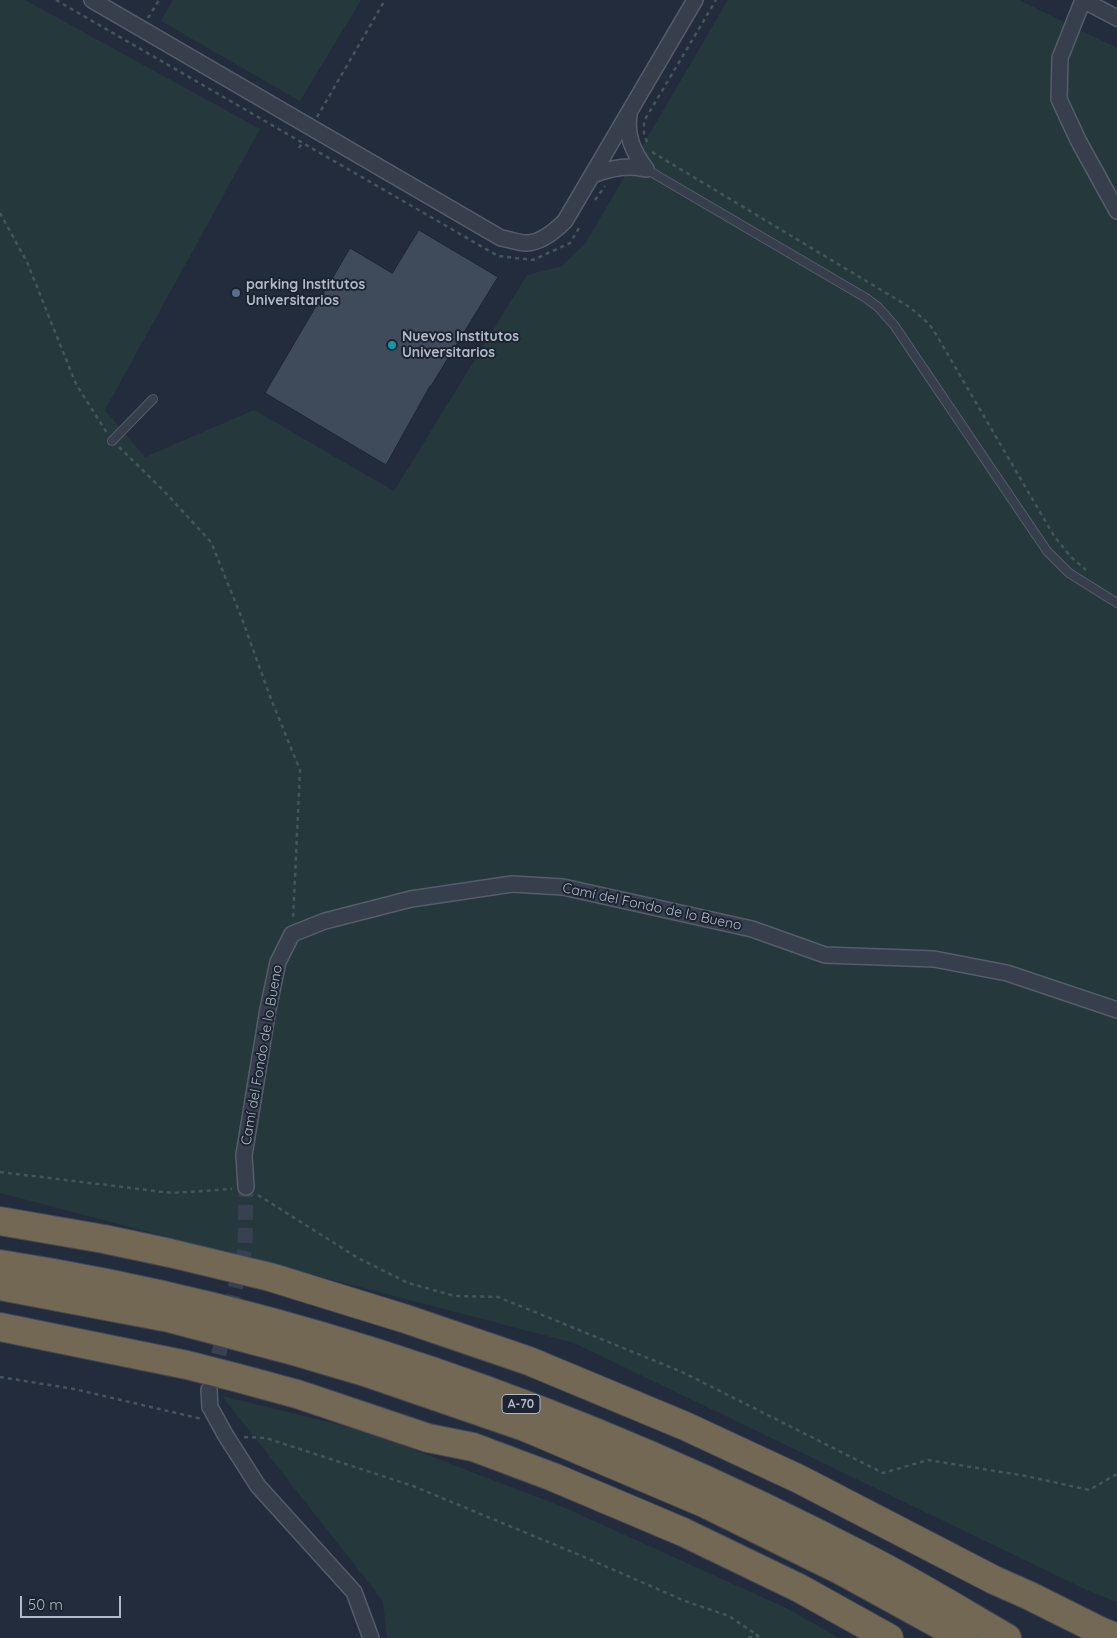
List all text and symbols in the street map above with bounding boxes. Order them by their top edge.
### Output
place label: parking Institutos Universitarios [246,277,365,310]
marker: parking Institutos Universitarios [230,287,242,299]
place label: Nuevos Institutos Universitarios [402,329,519,362]
marker: Nuevos Institutos Universitarios [386,339,398,351]
street label: Camí del Fondo de lo Bueno [561,880,743,934]
street label: Camí del Fondo de lo Bueno [238,964,286,1146]
road number: A-70 [502,1395,540,1414]
scale bar [22,1586,124,1618]
text: 50 m [28,1595,63,1614]

